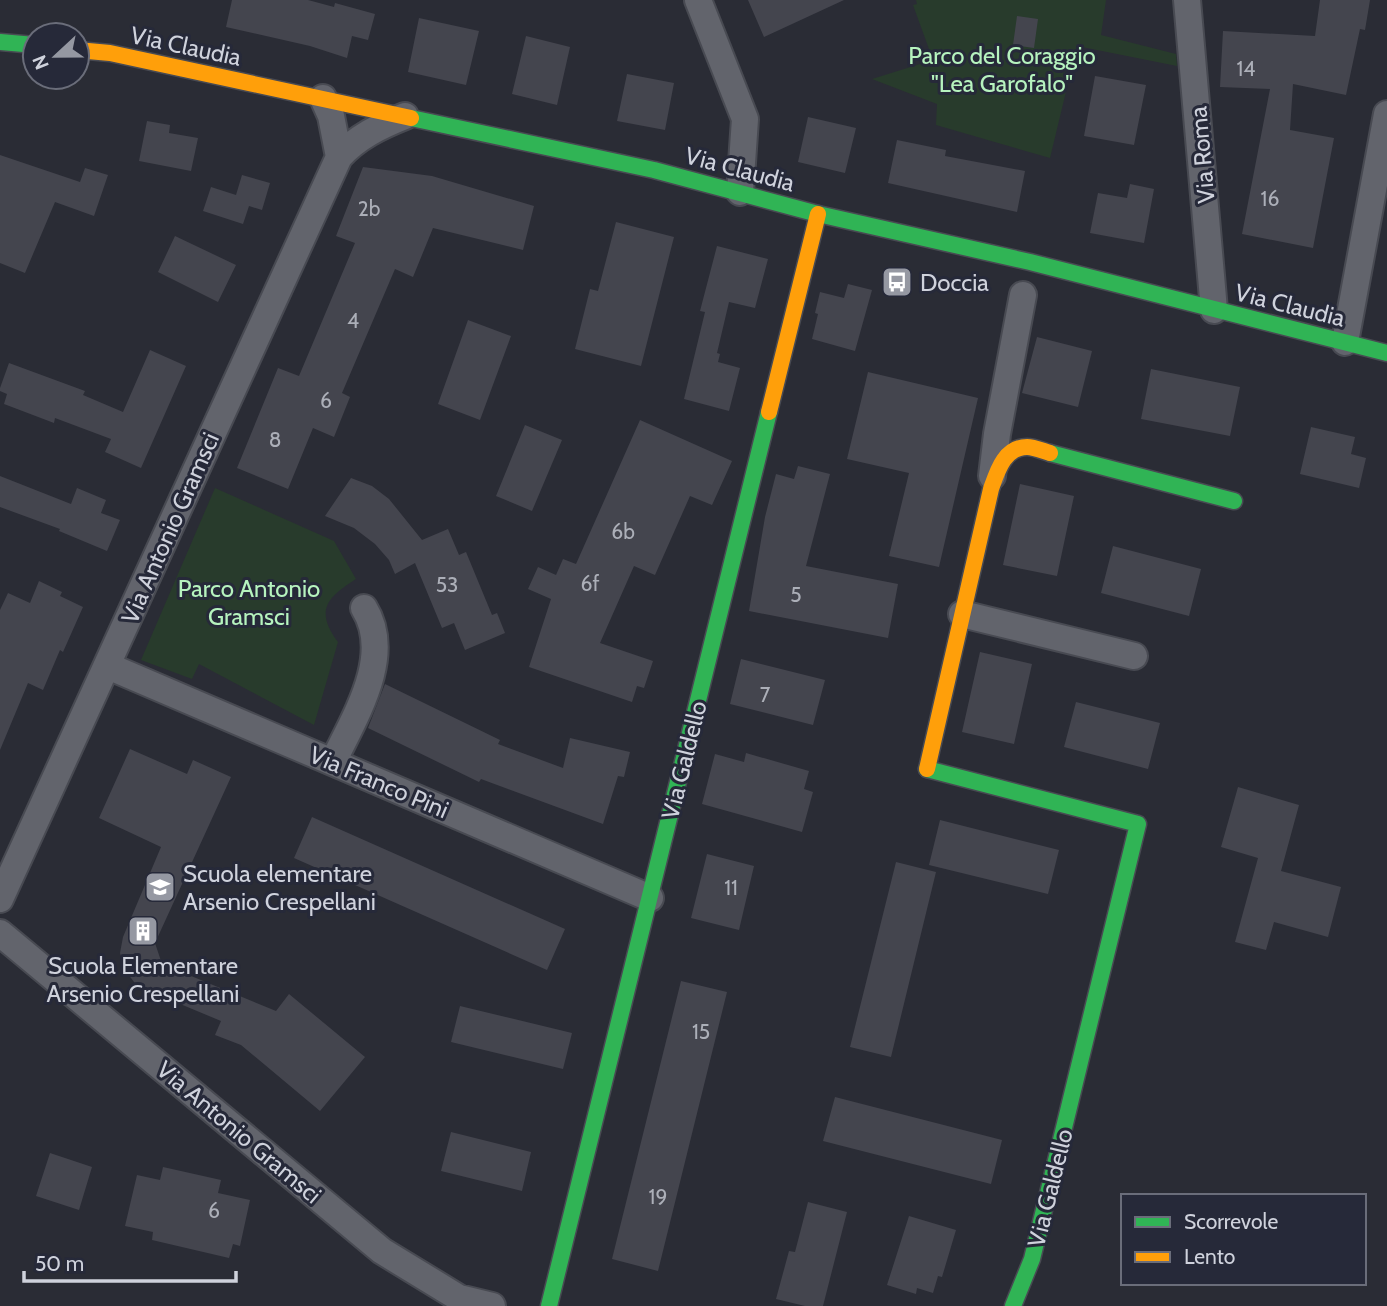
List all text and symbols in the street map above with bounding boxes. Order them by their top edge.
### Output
street label: Via Claudia [128,20,244,72]
north arrow [21,21,91,91]
park label: Parco del Coraggio "Lea Garofalo" [908,41,1096,98]
text: N [28,52,54,73]
house number: 14 [1237,56,1255,81]
street label: Via Roma [1183,105,1221,205]
street label: Via Claudia [682,140,798,198]
house number: 16 [1261,186,1279,211]
house number: 2b [358,196,380,221]
bus stop icon: Doccia [880,265,914,299]
place label: Doccia [920,268,989,297]
street label: Via Claudia [1232,277,1348,333]
house number: 4 [347,308,359,333]
house number: 6 [320,388,332,413]
house number: 8 [269,427,281,452]
street label: Via Antonio Gramsci [115,428,225,628]
house number: 6b [611,519,635,544]
house number: 6f [581,571,599,596]
house number: 53 [436,572,458,597]
park label: Parco Antonio Gramsci [178,574,320,631]
house number: 5 [790,582,802,607]
house number: 7 [760,682,771,707]
street label: Via Galdello [655,698,713,822]
street label: Via Franco Pini [305,740,453,824]
place label: Scuola elementare Arsenio Crespellani [183,859,376,916]
school or university icon: Scuola elementare Arsenio Crespellani [143,870,177,904]
house number: 11 [724,875,738,900]
building icon: Scuola Elementare Arsenio Crespellani [126,914,160,948]
place label: Scuola Elementare Arsenio Crespellani [47,951,239,1008]
house number: 15 [692,1019,710,1044]
street label: Via Antonio Gramsci [151,1055,327,1209]
street label: Via Galdello [1021,1126,1079,1250]
house number: 19 [649,1184,667,1209]
legend [1121,1194,1366,1285]
house number: 6 [208,1198,220,1223]
text: Scorrevole [1184,1209,1278,1234]
scale bar [24,1240,236,1284]
text: Lento [1184,1244,1235,1269]
text: 50 m [35,1251,84,1276]

